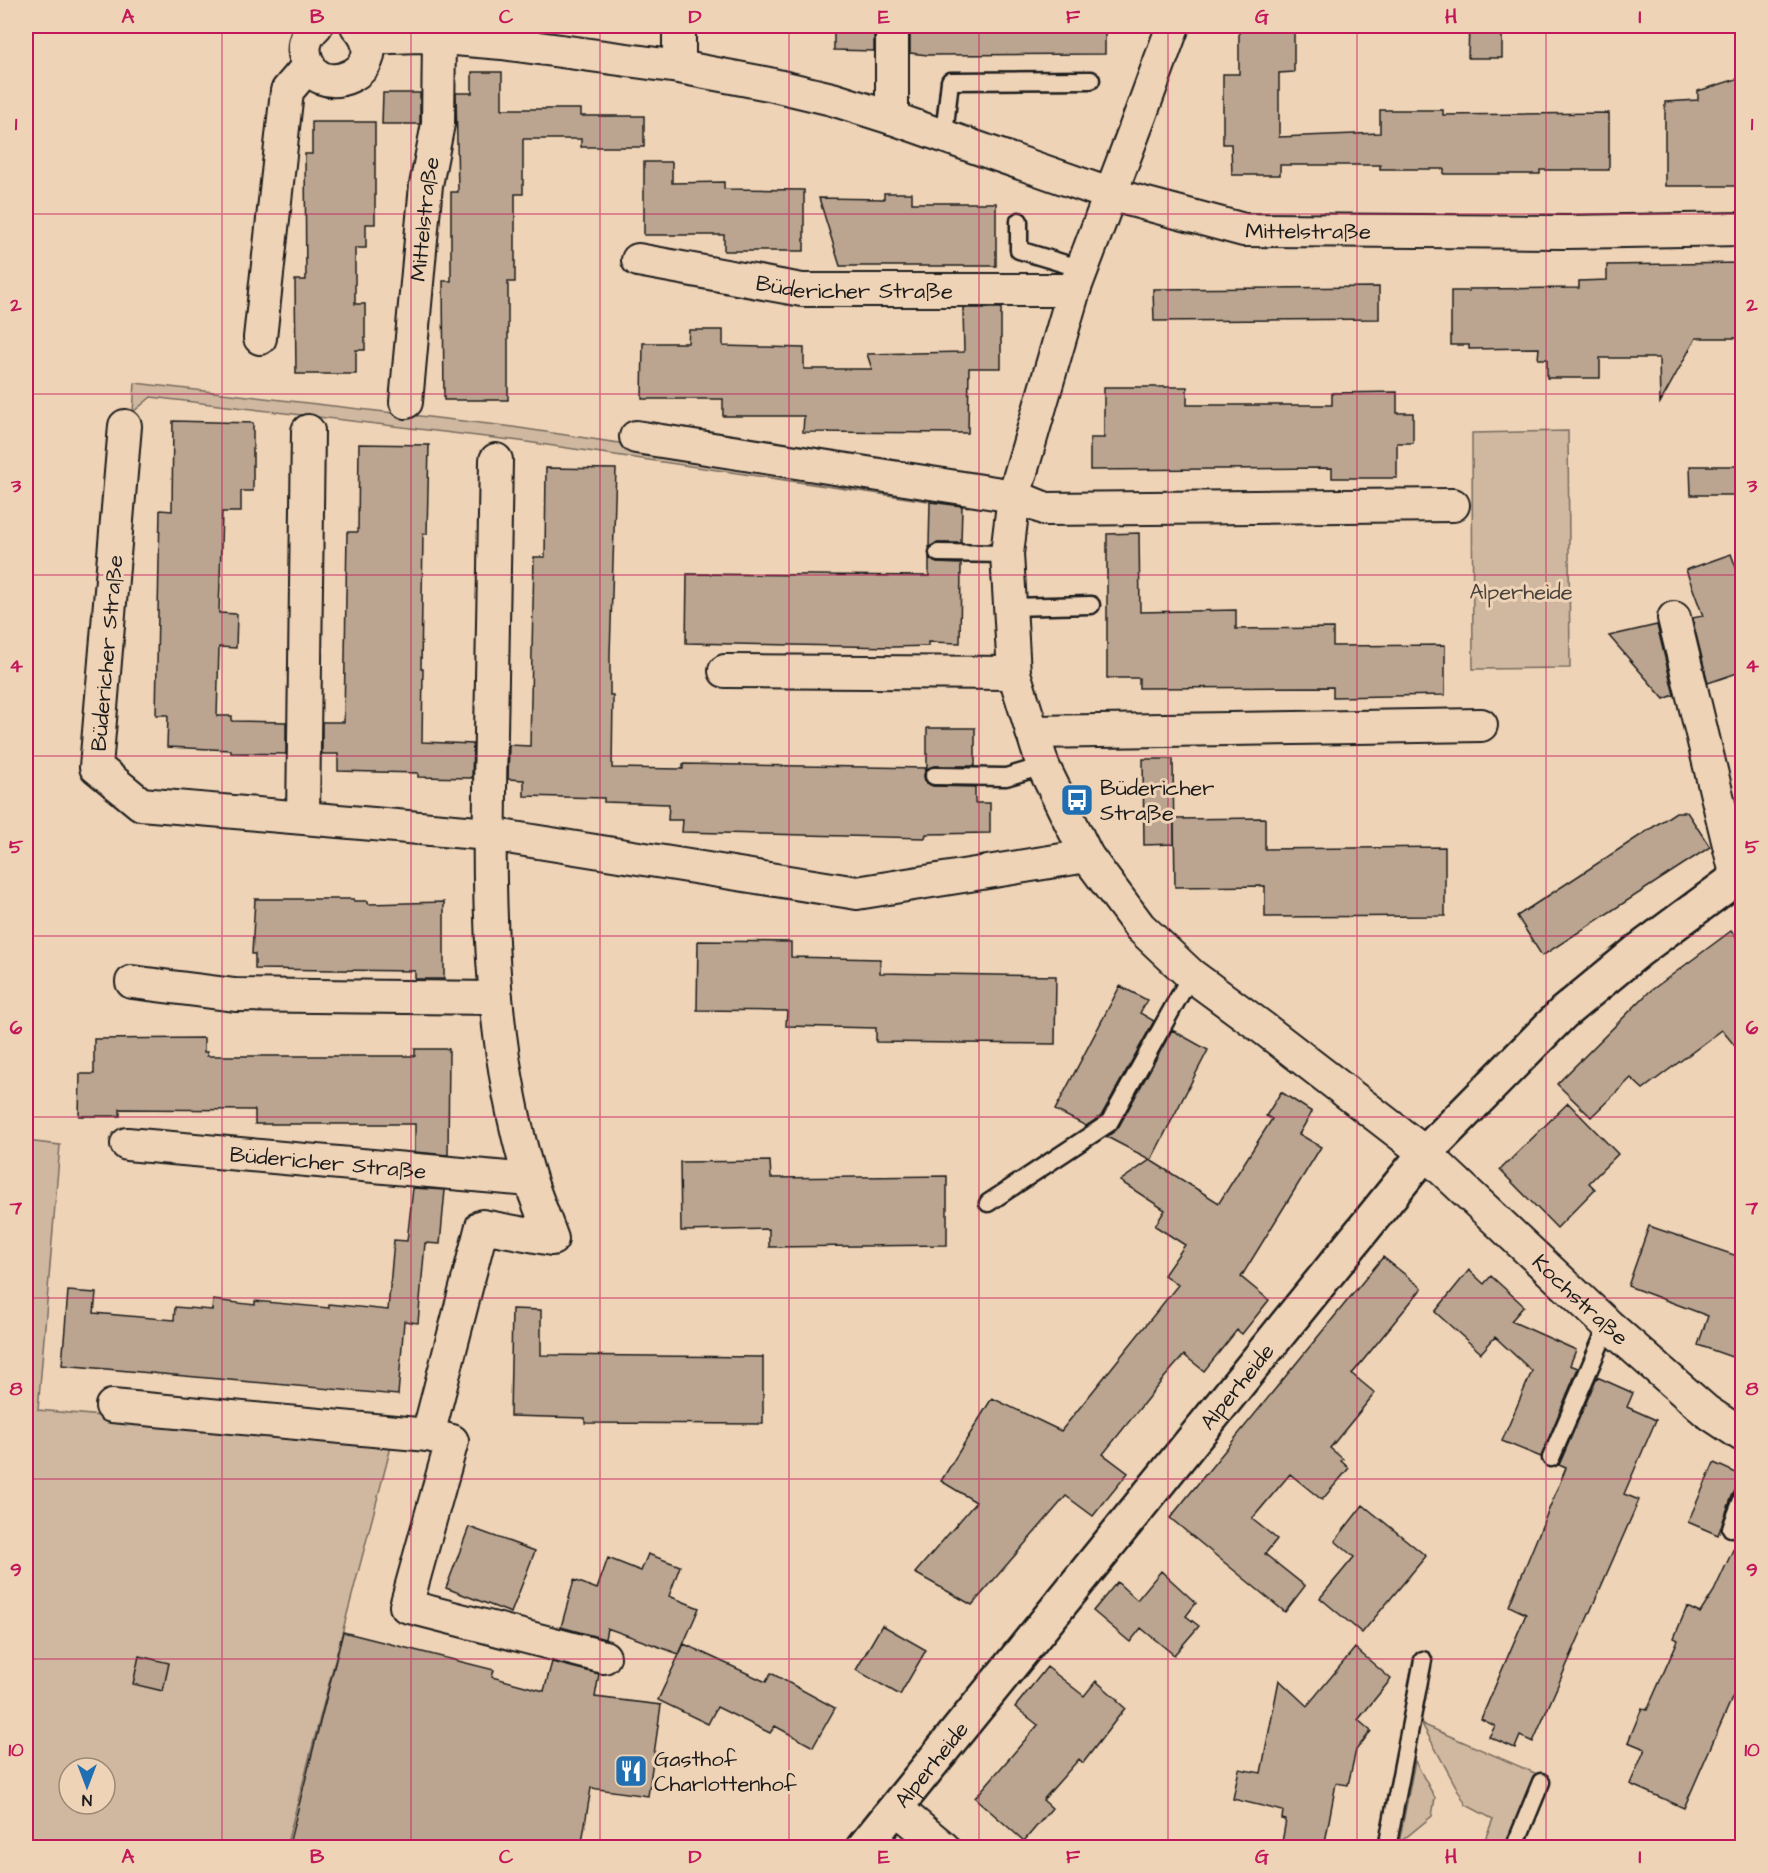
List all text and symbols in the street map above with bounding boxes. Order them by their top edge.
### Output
text: A [122,3,135,31]
text: B [310,3,325,31]
text: C [499,3,514,31]
text: D [689,3,702,31]
text: E [878,3,890,31]
text: F [1066,3,1081,31]
text: G [1255,3,1269,31]
text: H [1445,3,1457,31]
text: I [1638,3,1642,31]
text: 1 [15,110,18,138]
text: 1 [1751,110,1754,138]
street label: Mittelstraße [403,154,448,283]
street label: Mittelstraße [1245,216,1371,248]
street label: Büdericher Straße [753,268,953,307]
text: 2 [9,291,22,319]
text: 2 [1745,291,1758,319]
text: 3 [10,472,22,500]
text: 3 [1746,472,1758,500]
street label: Büdericher Straße [83,554,132,753]
park label: Alperheide [1469,577,1573,608]
text: 4 [9,652,23,680]
text: 4 [1745,652,1759,680]
place label: Büdericher Straße [1100,773,1214,829]
bus stop icon: Büdericher Straße [1059,782,1095,818]
text: 5 [9,833,24,861]
text: 5 [1745,833,1760,861]
text: 6 [10,1014,23,1042]
text: 6 [1746,1014,1759,1042]
street label: Büdericher Straße [229,1139,428,1188]
text: 7 [9,1194,23,1222]
text: 7 [1745,1194,1759,1222]
street label: Kochstraße [1525,1248,1635,1353]
street label: Alperheide [1193,1337,1282,1437]
text: 8 [10,1375,23,1403]
text: 8 [1746,1375,1759,1403]
text: 9 [10,1556,22,1584]
text: 9 [1746,1556,1758,1584]
street label: Alperheide [888,1715,977,1815]
text: 10 [8,1736,24,1764]
text: 10 [1744,1736,1760,1764]
place label: Gasthof Charlottenhof [654,1744,798,1800]
restaurant icon: Gasthof Charlottenhof [613,1753,649,1789]
north arrow [57,1756,117,1816]
text: N [82,1789,92,1811]
text: A [122,1843,135,1871]
text: B [310,1843,325,1871]
text: C [499,1843,514,1871]
text: D [689,1843,702,1871]
text: E [878,1843,890,1871]
text: F [1066,1843,1081,1871]
text: G [1255,1843,1269,1871]
text: H [1445,1843,1457,1871]
text: I [1638,1843,1642,1871]

